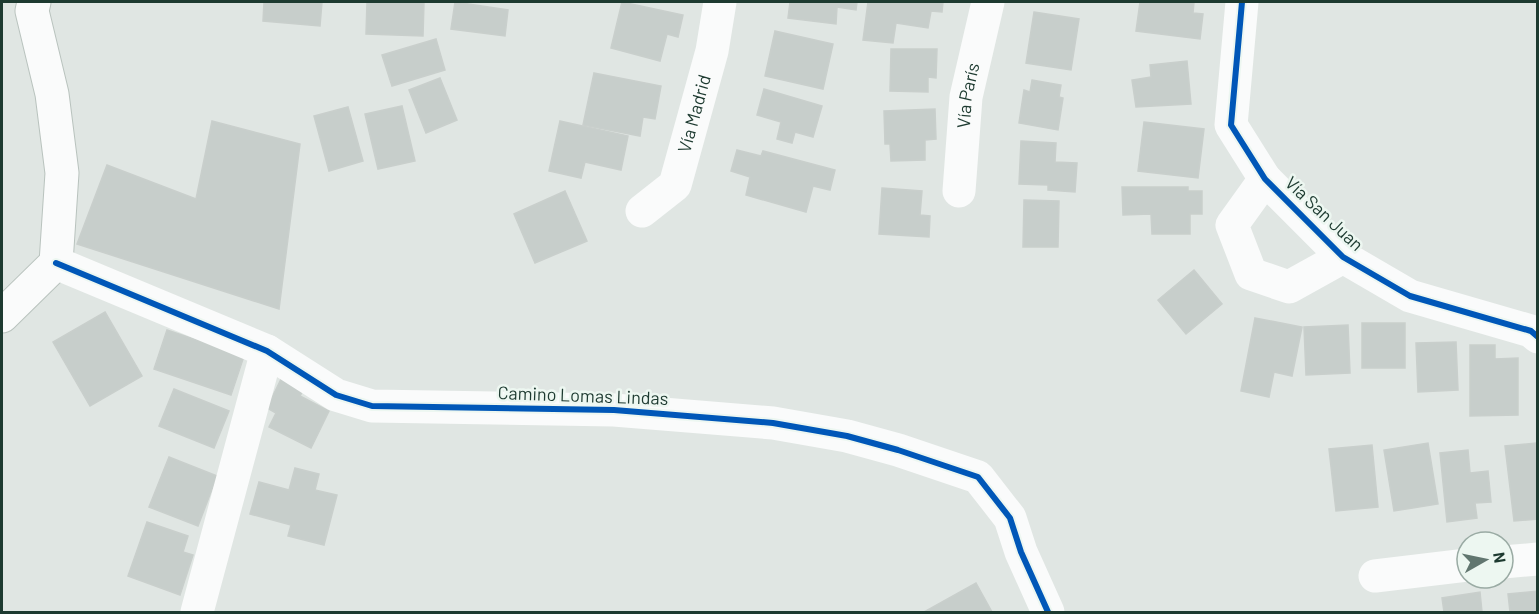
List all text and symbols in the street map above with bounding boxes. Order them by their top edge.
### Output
street label: Vía París [952,60,984,129]
street label: Vía Madrid [672,72,715,155]
street label: Vía San Juan [1281,171,1368,255]
street label: Camino Lomas Lindas [497,381,669,409]
north arrow [1455,530,1515,590]
text: N [1490,551,1511,564]

